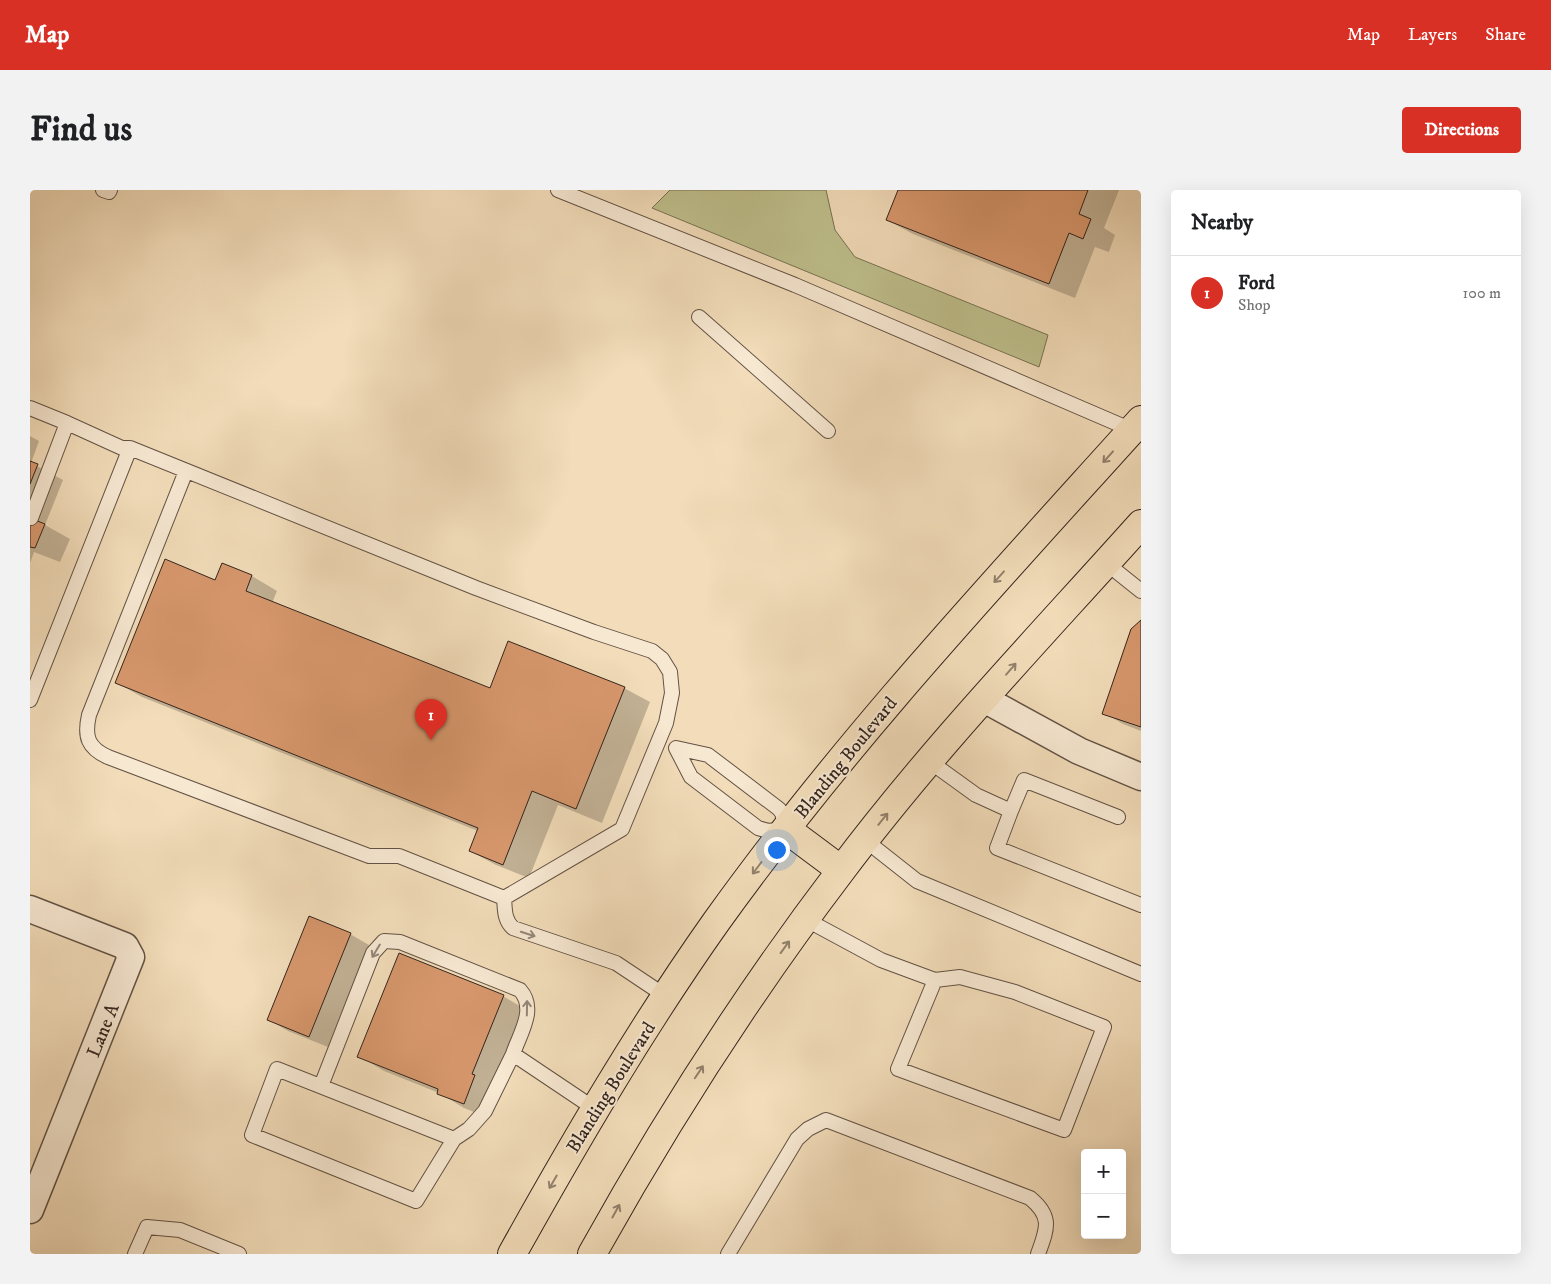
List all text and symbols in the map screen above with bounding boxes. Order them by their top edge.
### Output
text: Map [25,20,69,50]
text: Map [1347,24,1380,46]
text: Layers [1408,24,1457,46]
text: Share [1485,24,1526,46]
button: Directions [1402,107,1521,153]
text: Find us [30,108,132,152]
text: Nearby [1191,210,1253,236]
text: Ford [1238,272,1275,295]
text: 1 [1204,283,1210,303]
text: 100 m [1463,283,1501,303]
text: Shop [1238,295,1271,315]
one-way arrow [1102,450,1114,463]
one-way arrow [993,570,1005,583]
one-way arrow [1005,662,1017,675]
street label: Blanding Boulevard [790,692,903,824]
pin: 1 [415,699,447,740]
one-way arrow [877,813,888,826]
your location [764,837,790,863]
one-way arrow [752,861,762,875]
one-way arrow [519,930,535,939]
one-way arrow [780,940,790,954]
one-way arrow [370,944,381,958]
street label: Lane A [82,1000,125,1061]
one-way arrow [522,1000,532,1016]
street label: Blanding Boulevard [562,1018,661,1158]
one-way arrow [694,1065,704,1079]
map controls [1081,1149,1126,1239]
button: + [1081,1149,1126,1194]
one-way arrow [548,1174,558,1189]
button: − [1081,1194,1126,1239]
one-way arrow [611,1204,621,1219]

